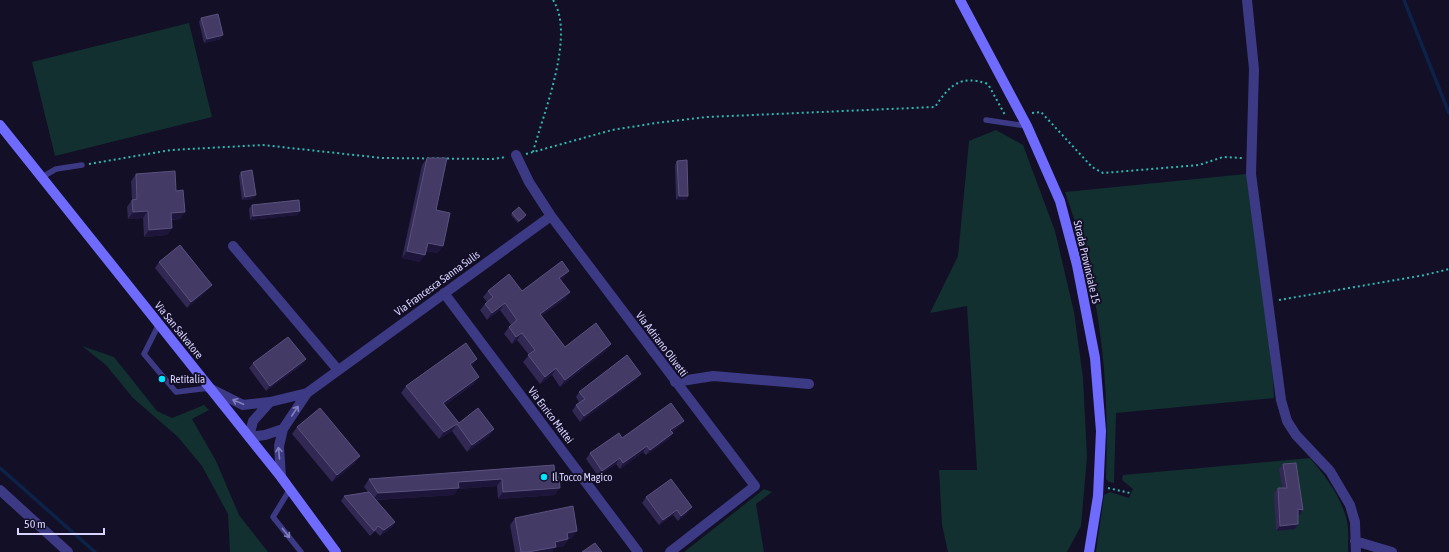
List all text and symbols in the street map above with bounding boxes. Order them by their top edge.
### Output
street label: Strada Provinciale 15 [1072,219,1102,305]
street label: Via Francesca Sanna Sulis [392,248,482,318]
street label: Via San Salvatore [152,299,206,361]
street label: Via Adriano Olivetti [634,309,690,379]
place label: Retitalia [170,373,205,385]
marker: Retitalia [157,374,167,384]
street label: Via Enrico Mattei [526,385,576,445]
one-way arrow [233,397,245,405]
one-way arrow [291,406,299,417]
one-way arrow [276,447,283,460]
place label: Il Tocco Magico [552,471,612,483]
marker: Il Tocco Magico [539,472,549,482]
scale bar [18,510,104,536]
text: 50 m [24,517,46,531]
one-way arrow [281,527,290,538]

